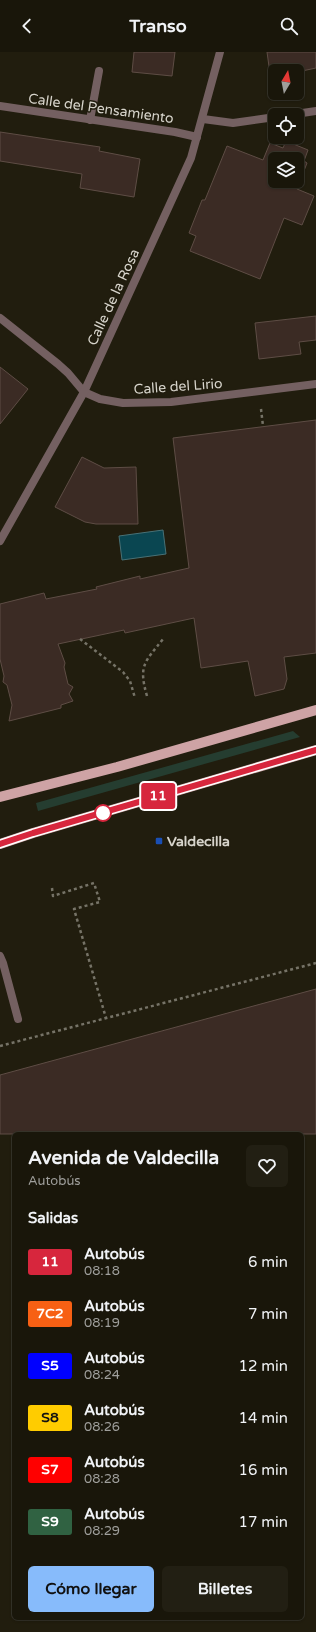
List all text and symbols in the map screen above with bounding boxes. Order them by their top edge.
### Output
icon: back [16,15,38,37]
text: Transo [129,15,187,37]
icon: search [278,15,300,37]
north arrow [268,64,304,100]
map controls [268,64,304,188]
street label: Calle del Pensamiento [27,90,175,127]
button: locate [268,108,304,144]
button: layers [268,152,304,188]
street label: Calle de la Rosa [84,246,143,348]
street label: Calle del Lirio [133,375,223,398]
line badge: 11 [140,783,176,809]
text: 11 [149,787,167,804]
unlabelled marker [94,804,112,822]
place label: Valdecilla [167,833,230,850]
marker: Valdecilla [154,836,164,846]
button: heart [246,1145,288,1187]
text: Avenida de Valdecilla [28,1147,219,1169]
text: Autobús [28,1173,81,1189]
text: Salidas [28,1209,78,1227]
text: Autobús [84,1245,145,1263]
text: 11 [41,1253,59,1270]
text: 6 min [248,1253,288,1271]
text: 08:18 [84,1263,120,1279]
text: Autobús [84,1297,145,1315]
text: 7C2 [36,1305,64,1322]
text: 7 min [248,1305,288,1323]
text: 08:19 [84,1315,120,1331]
text: Autobús [84,1349,145,1367]
text: S5 [41,1357,59,1374]
text: 12 min [239,1357,288,1375]
text: 08:24 [84,1367,120,1383]
text: Autobús [84,1401,145,1419]
text: S8 [41,1409,59,1426]
text: 14 min [239,1409,288,1427]
text: 08:26 [84,1419,120,1435]
text: Autobús [84,1453,145,1471]
text: S7 [41,1461,59,1478]
text: 16 min [239,1461,288,1479]
text: 08:28 [84,1471,120,1487]
text: Autobús [84,1505,145,1523]
text: S9 [41,1513,59,1530]
text: 17 min [239,1513,288,1531]
text: 08:29 [84,1523,120,1539]
button: Cómo llegar [28,1566,154,1612]
button: Billetes [162,1566,288,1612]

